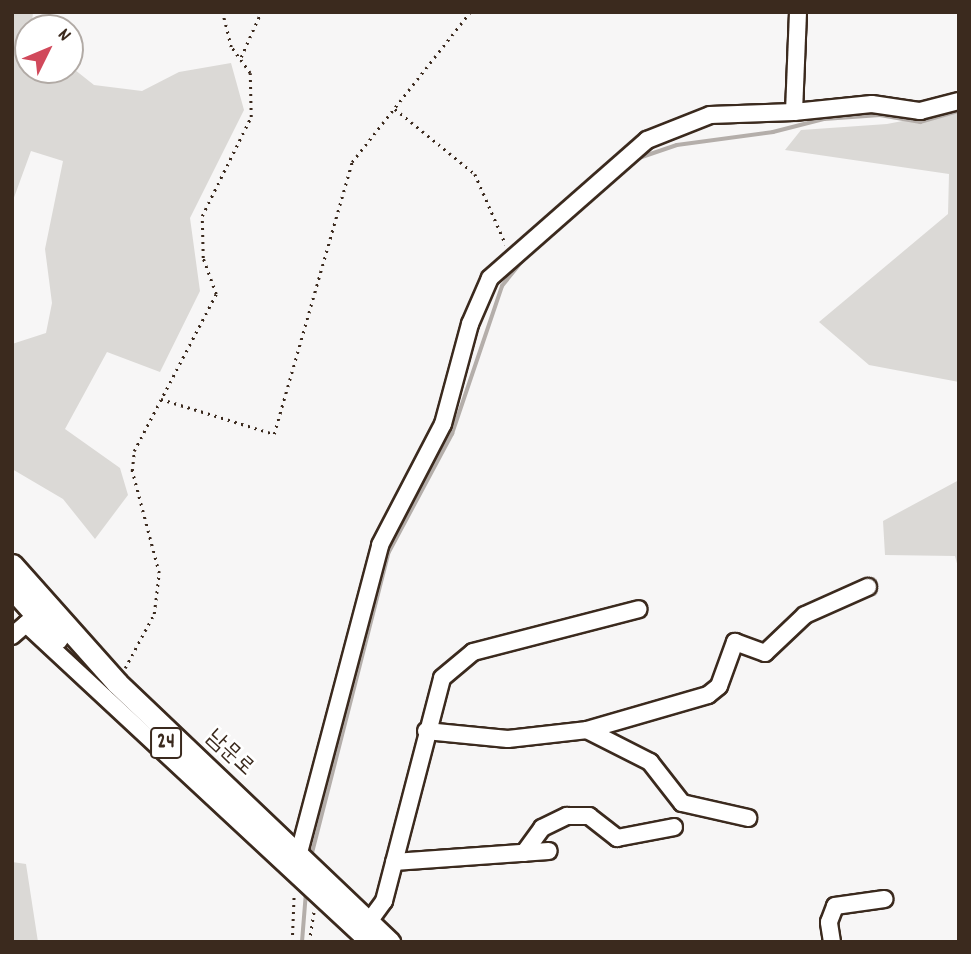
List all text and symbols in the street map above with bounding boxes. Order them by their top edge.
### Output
north arrow [14,14,84,84]
text: N [50,23,76,48]
street label: 남문로 [199,725,259,783]
road number: 24 [148,726,184,760]

